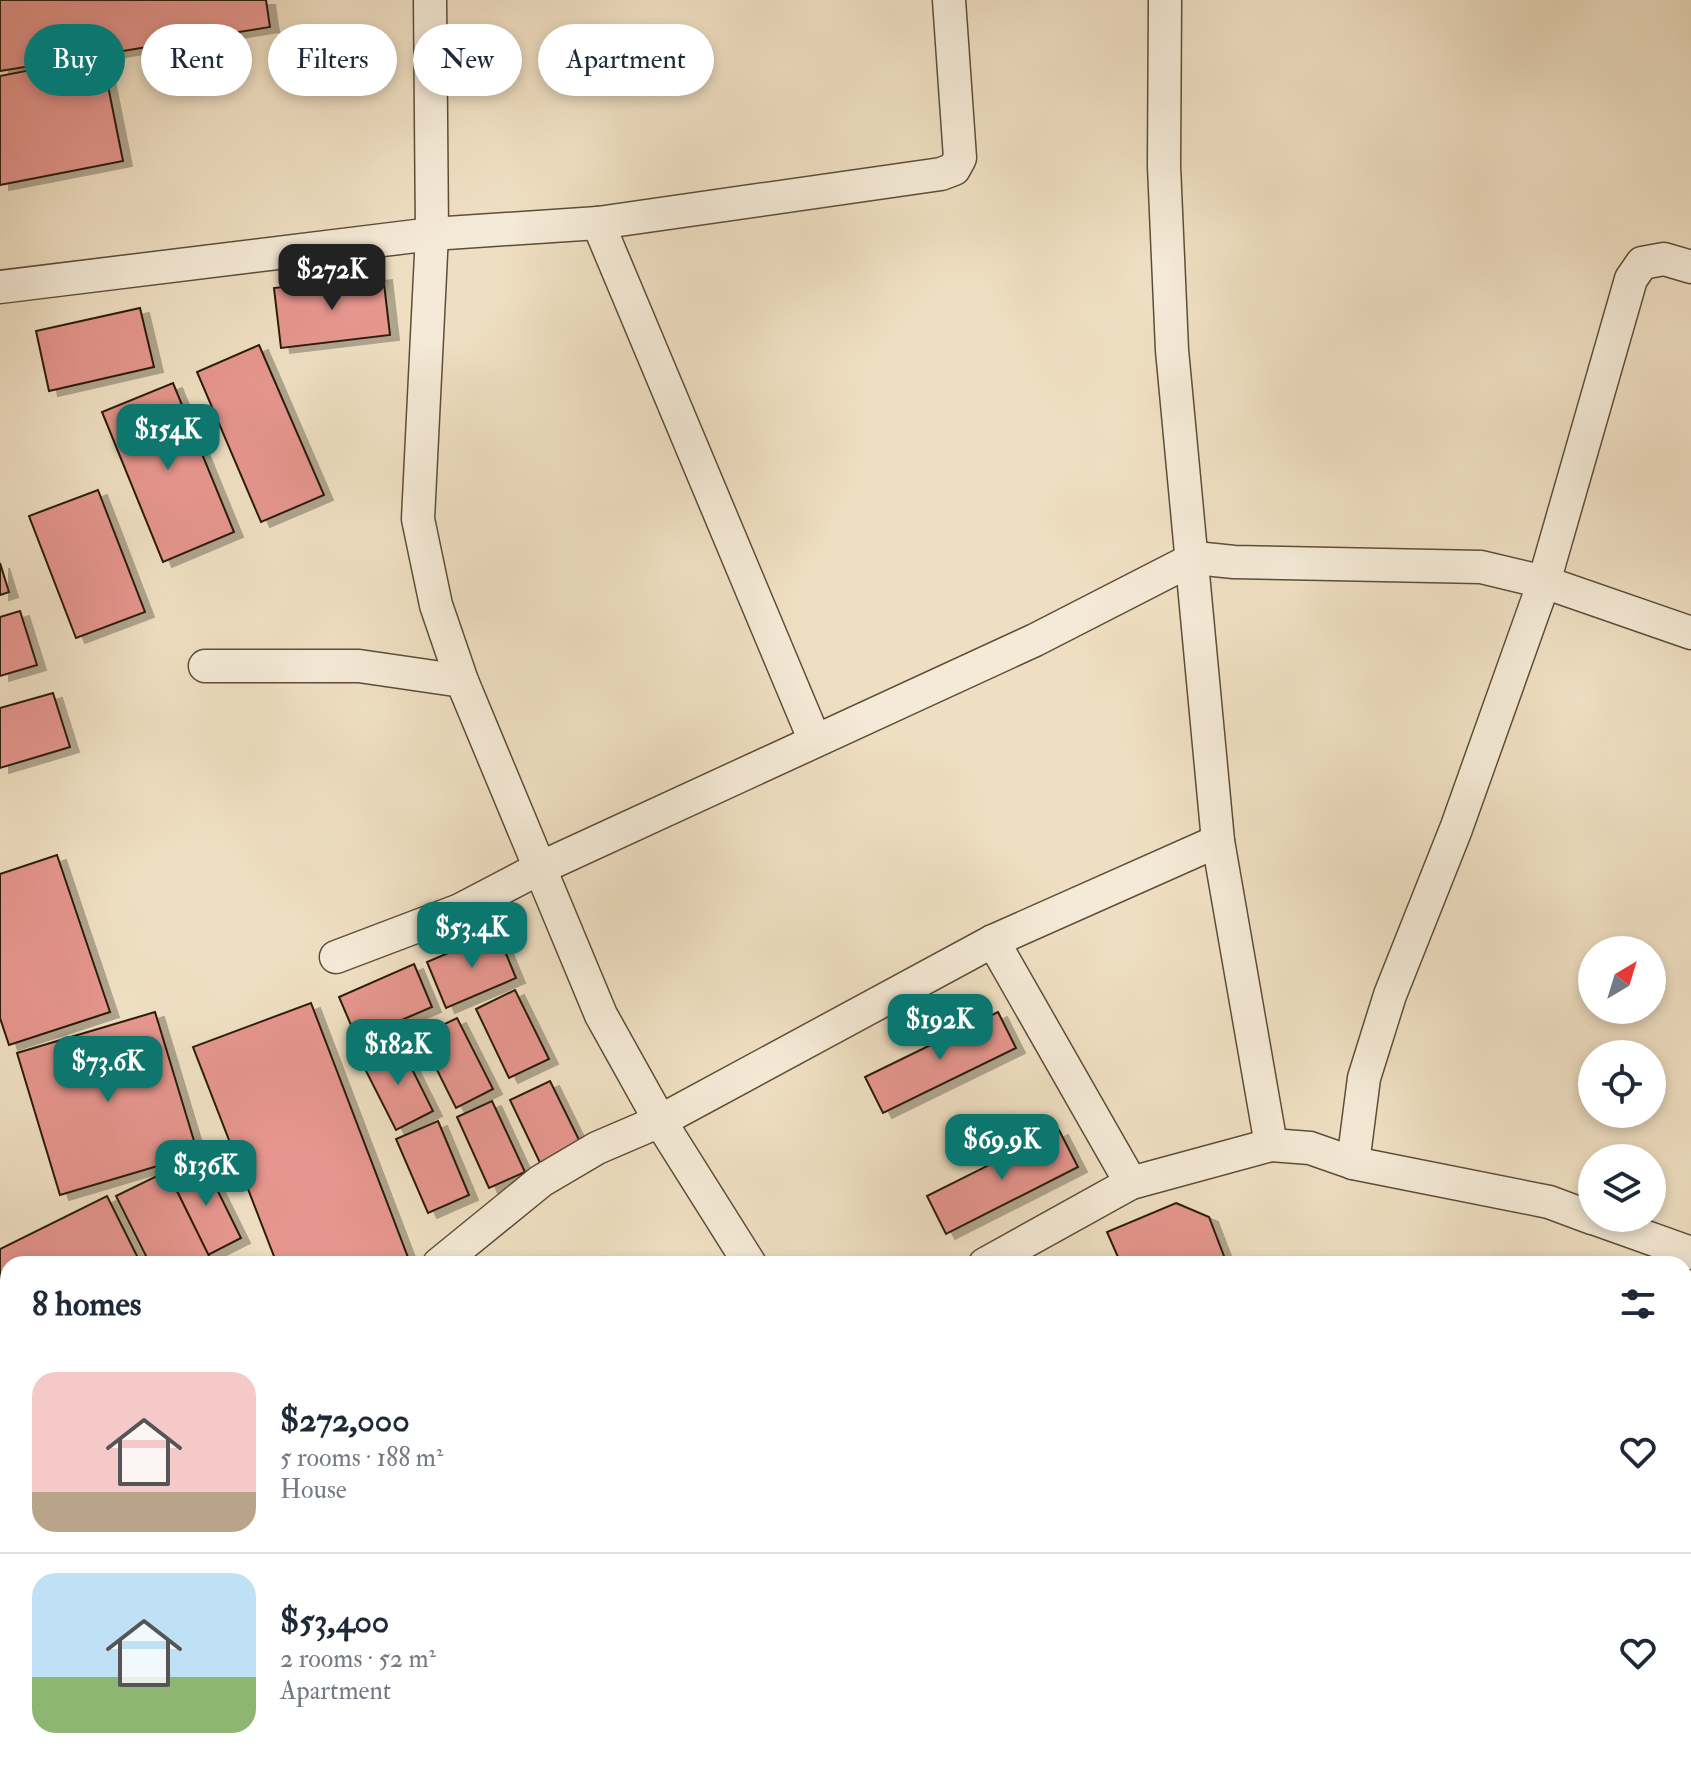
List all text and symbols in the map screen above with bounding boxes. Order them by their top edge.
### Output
chip: Buy [24,24,125,96]
chip: Rent [141,24,252,96]
chip: Filters [268,24,397,96]
chip: New [413,24,522,96]
chip: Apartment [538,24,714,96]
pin: $272K [276,244,388,312]
text: $272K [296,254,368,286]
pin: $154K [112,404,224,472]
text: $154K [135,414,201,446]
pin: $53.4K [407,902,537,970]
text: $53.4K [435,912,509,944]
north arrow [1578,936,1666,1024]
map controls [1578,936,1666,1232]
pin: $192K [884,994,996,1062]
text: $192K [906,1004,974,1036]
pin: $182K [342,1019,454,1087]
text: $182K [364,1029,432,1061]
pin: $73.6K [43,1036,173,1104]
button: locate [1578,1040,1666,1128]
text: $73.6K [72,1046,144,1078]
pin: $69.9K [937,1114,1067,1182]
text: $69.9K [963,1124,1041,1156]
pin: $136K [150,1140,262,1208]
button: layers [1578,1144,1666,1232]
text: $136K [173,1150,239,1182]
icon: filters [1616,1282,1660,1326]
text: 8 homes [32,1283,141,1326]
text: $272,000 [280,1399,410,1442]
icon: home [96,1404,192,1500]
icon: heart [1616,1430,1660,1474]
text: 5 rooms · 188 m² [280,1442,443,1474]
text: House [280,1474,347,1506]
text: $53,400 [280,1600,389,1643]
icon: home [96,1605,192,1701]
icon: heart [1616,1631,1660,1675]
text: 2 rooms · 52 m² [280,1643,436,1675]
text: Apartment [280,1675,391,1707]

